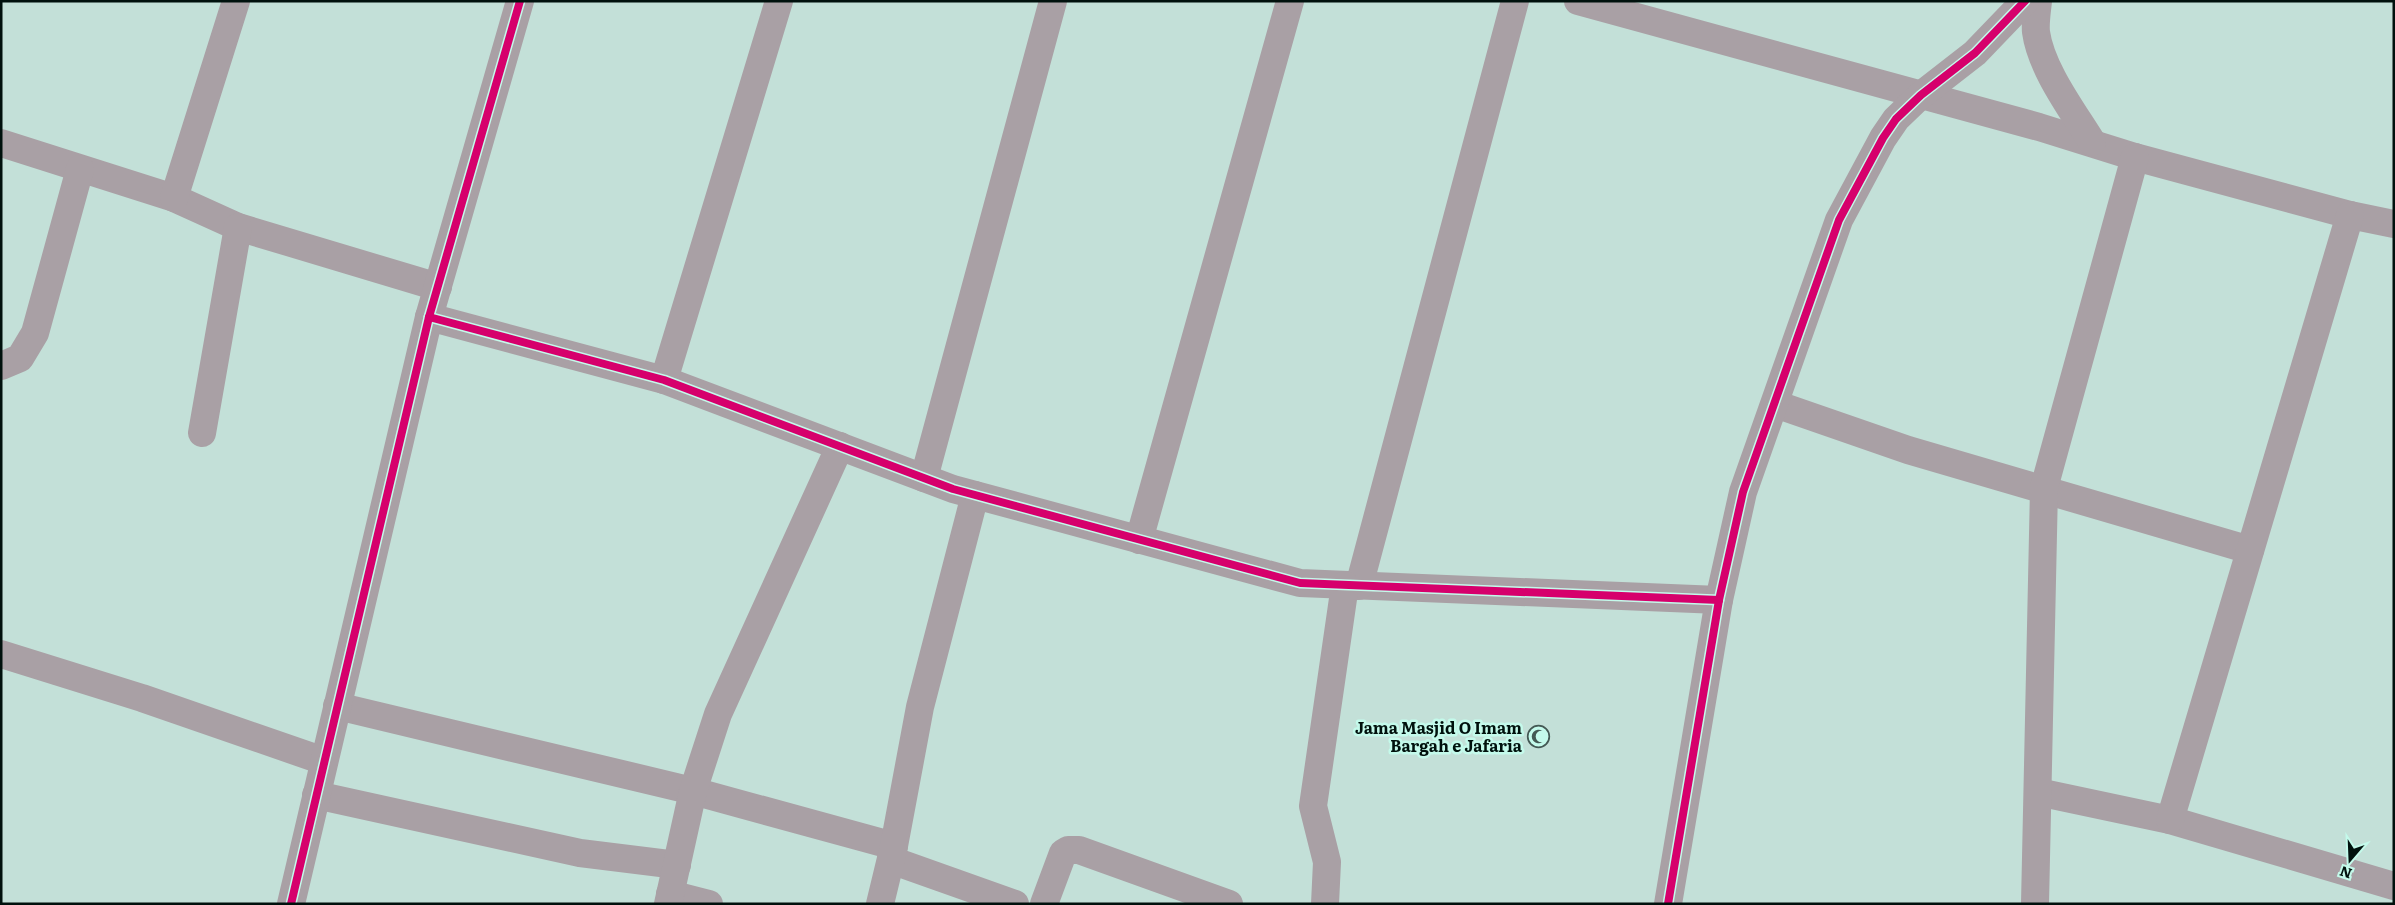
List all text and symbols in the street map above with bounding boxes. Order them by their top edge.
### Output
place label: Jama Masjid O Imam Bargah e Jafaria [1355,715,1523,757]
mosque icon: Jama Masjid O Imam Bargah e Jafaria [1526,724,1550,748]
north arrow [2325,835,2375,885]
text: N [2336,862,2354,885]

